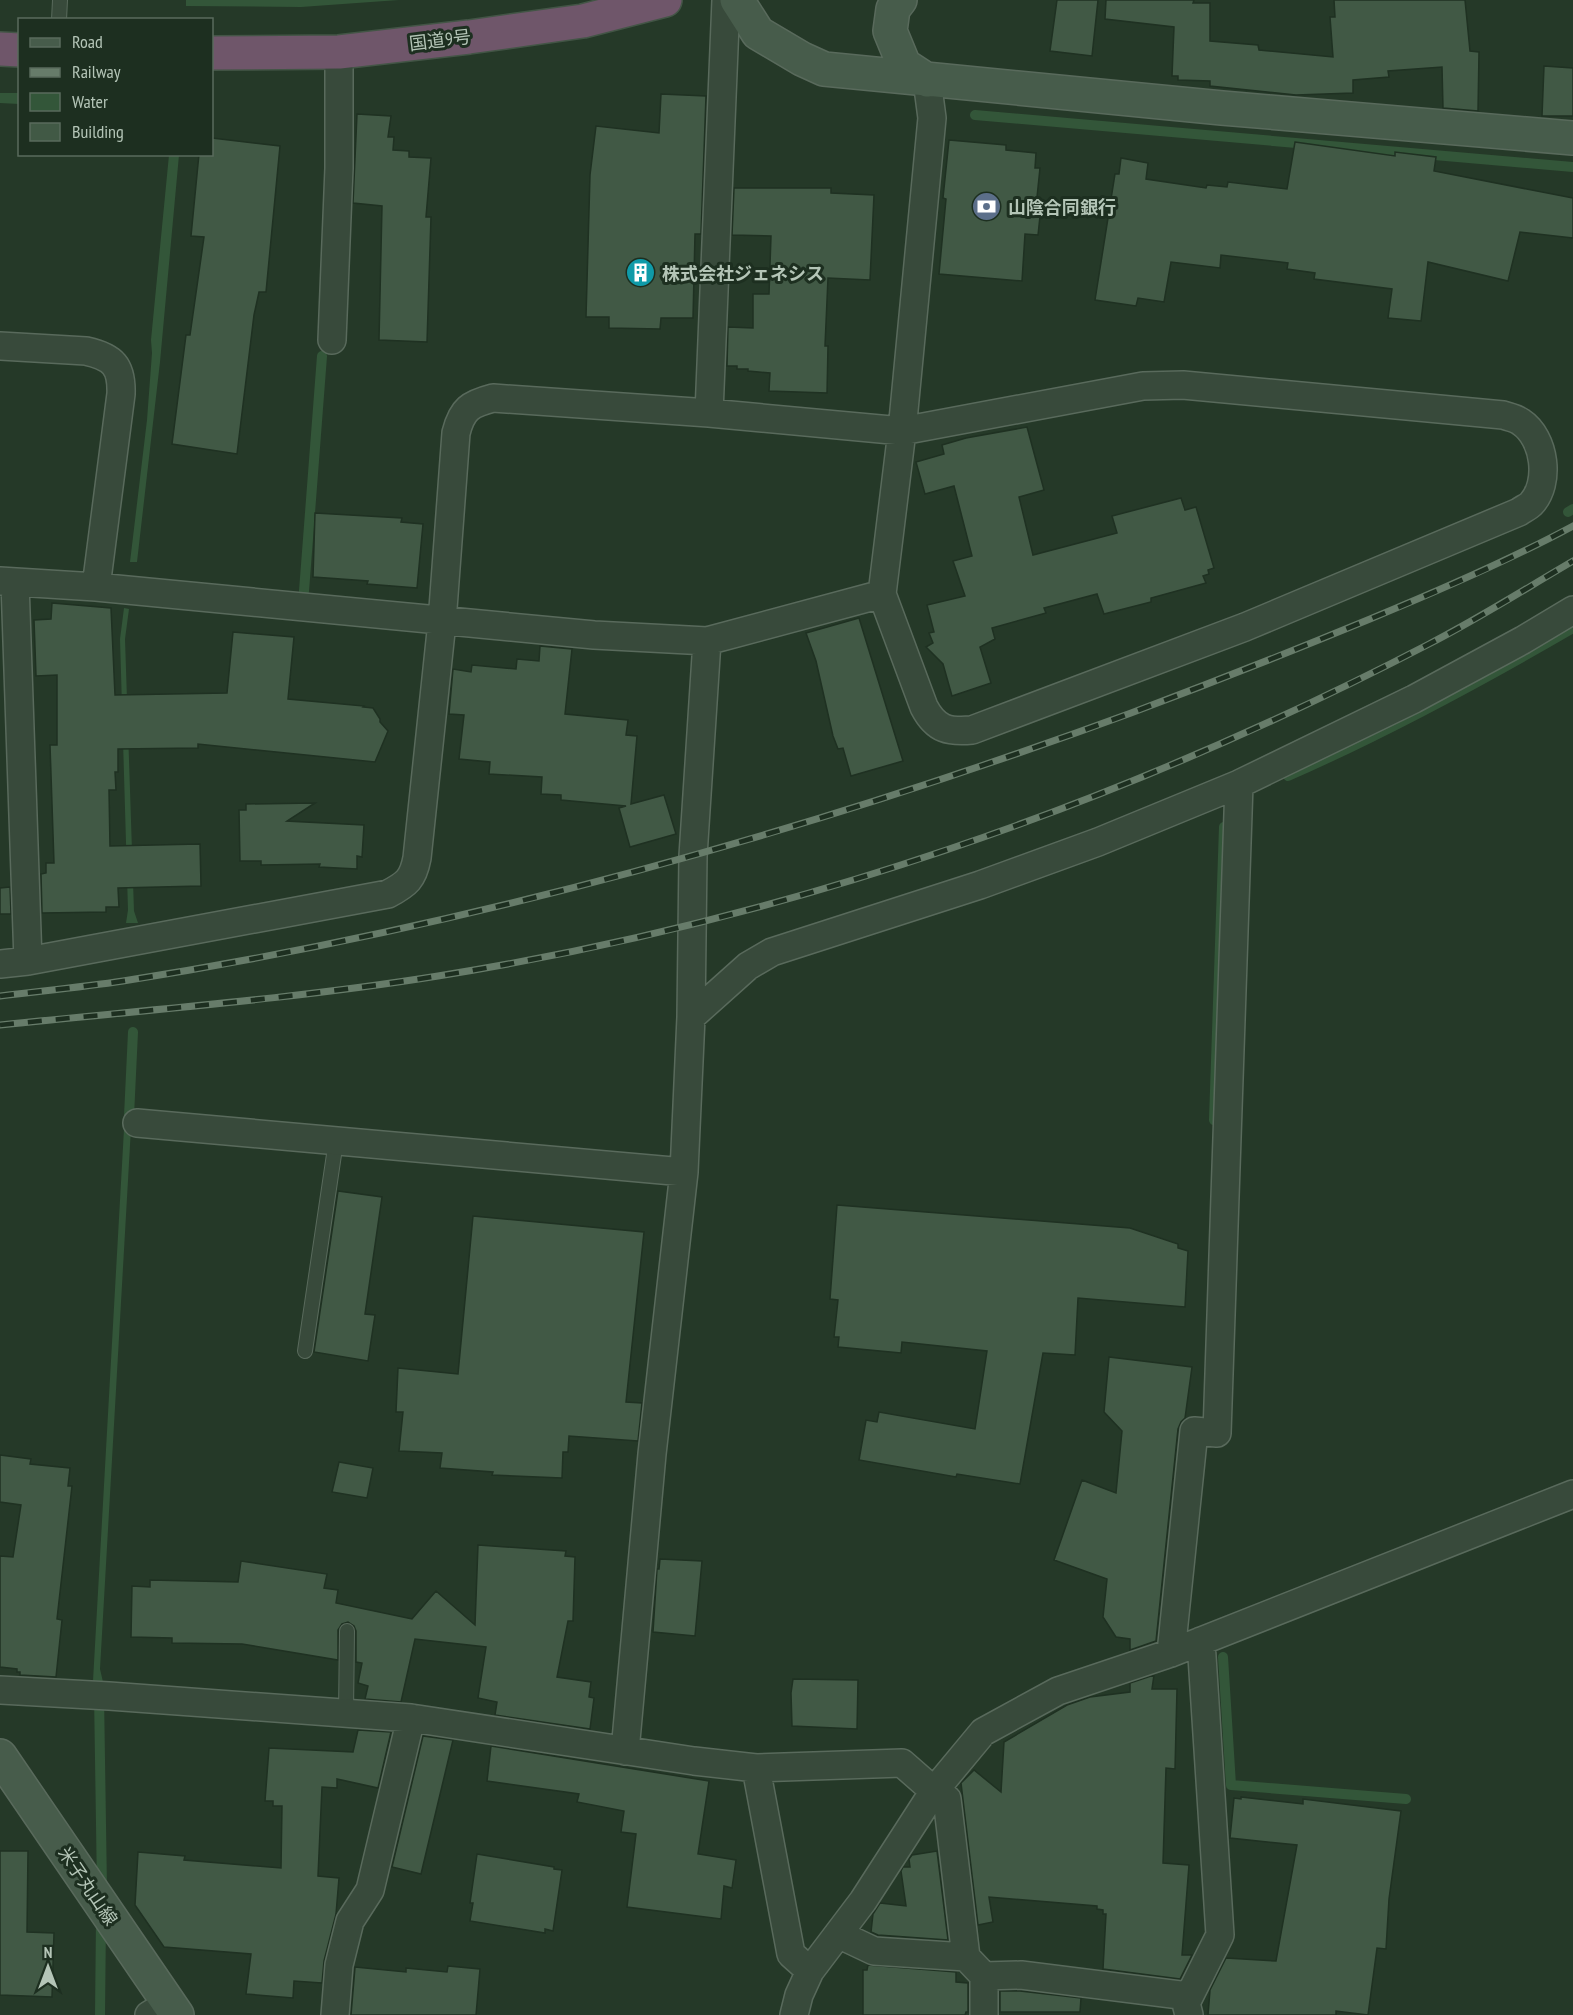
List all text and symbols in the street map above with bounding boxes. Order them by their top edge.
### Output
legend [18,18,213,156]
street label: 国道9号 [408,25,472,55]
text: Road [72,30,103,53]
text: Railway [72,60,121,83]
text: Water [72,90,108,113]
text: Building [72,120,124,143]
bank icon: 山陰合同銀行 [971,191,1003,223]
place label: 山陰合同銀行 [1008,196,1116,219]
building icon: 株式会社ジェネシス [625,257,657,289]
place label: 株式会社ジェネシス [662,262,824,285]
street label: 米子丸山線 [53,1842,123,1930]
north arrow [18,1937,78,1997]
text: N [44,1942,52,1962]

